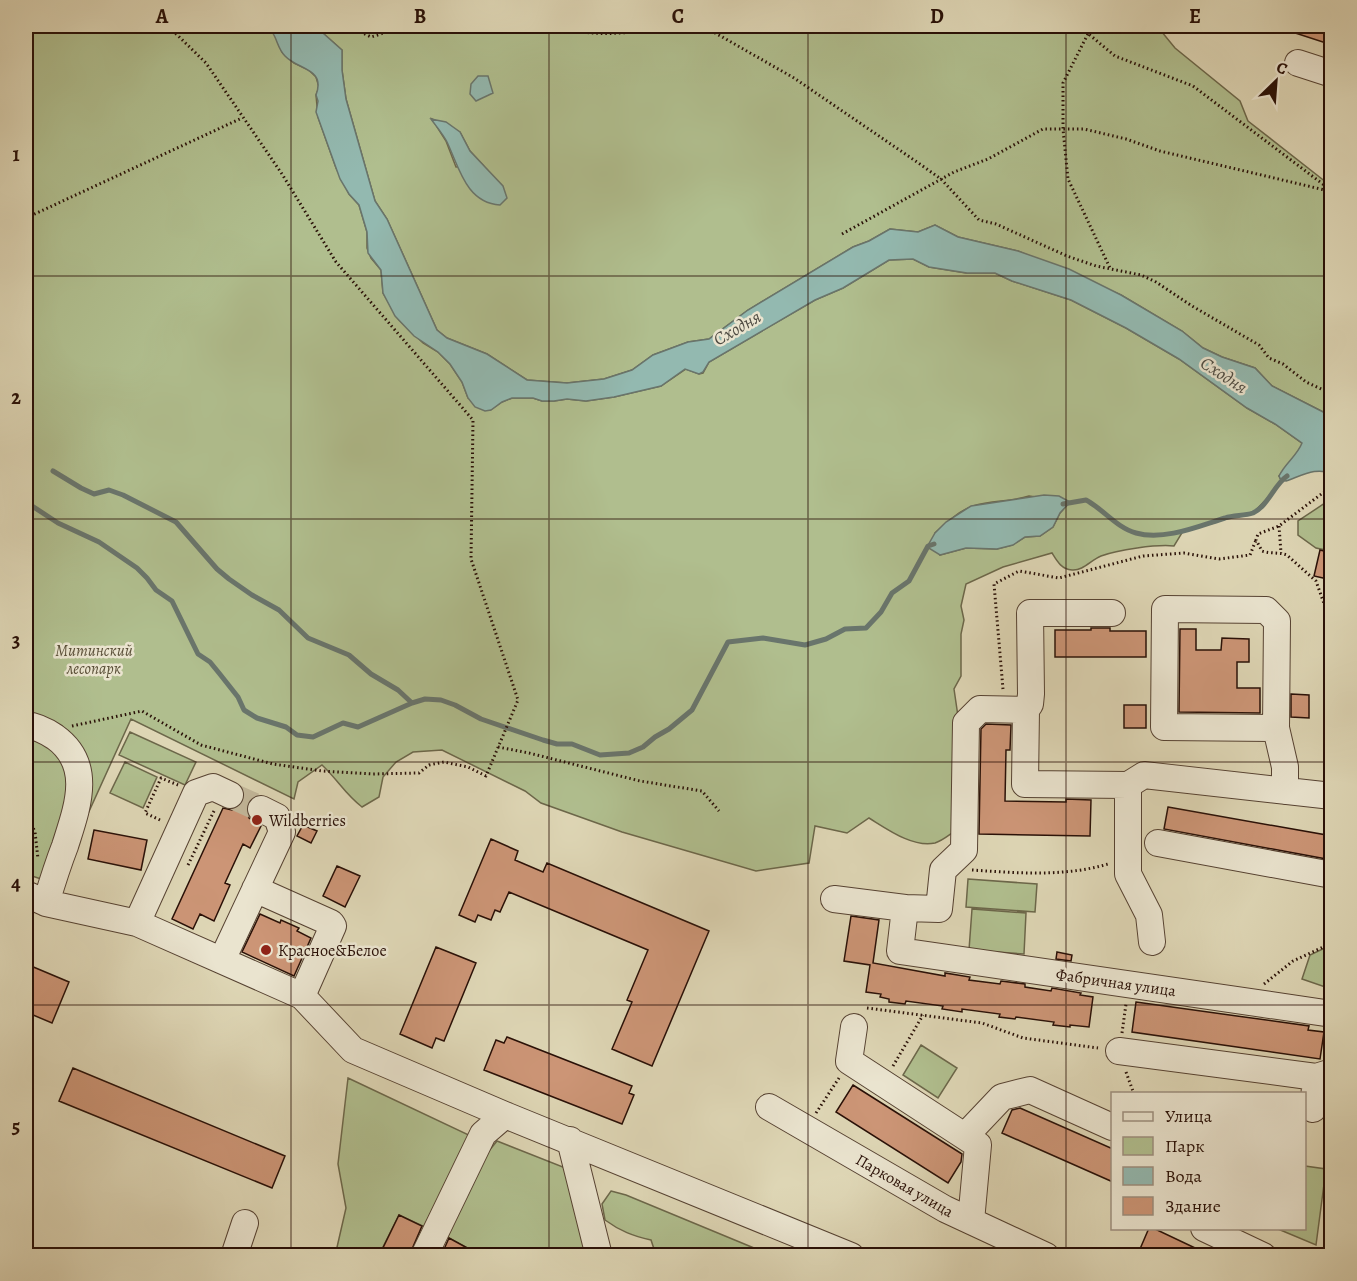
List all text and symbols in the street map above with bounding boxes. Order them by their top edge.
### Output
text: A [155,3,169,30]
text: B [414,3,426,30]
text: C [672,3,684,30]
text: D [930,3,944,30]
text: E [1189,3,1201,30]
north arrow [1246,51,1306,111]
text: С [1273,56,1291,80]
text: 1 [12,141,20,168]
water label: Сходня [709,305,765,351]
water label: Сходня [1196,351,1252,399]
text: 2 [11,384,21,411]
text: 3 [12,627,20,654]
park label: Митинский лесопарк [55,640,133,680]
place label: Wildberries [268,810,346,832]
marker: Wildberries [250,813,264,827]
text: 4 [11,870,21,897]
place label: Красное&Белое [278,940,387,962]
marker: Красное&Белое [259,943,273,957]
street label: Фабричная улица [1054,964,1178,1002]
legend [1111,1092,1306,1230]
text: Улица [1165,1104,1213,1128]
text: 5 [12,1113,20,1140]
text: Парк [1165,1134,1205,1158]
street label: Парковая улица [852,1149,958,1223]
text: Вода [1165,1164,1203,1188]
text: Здание [1165,1194,1221,1218]

